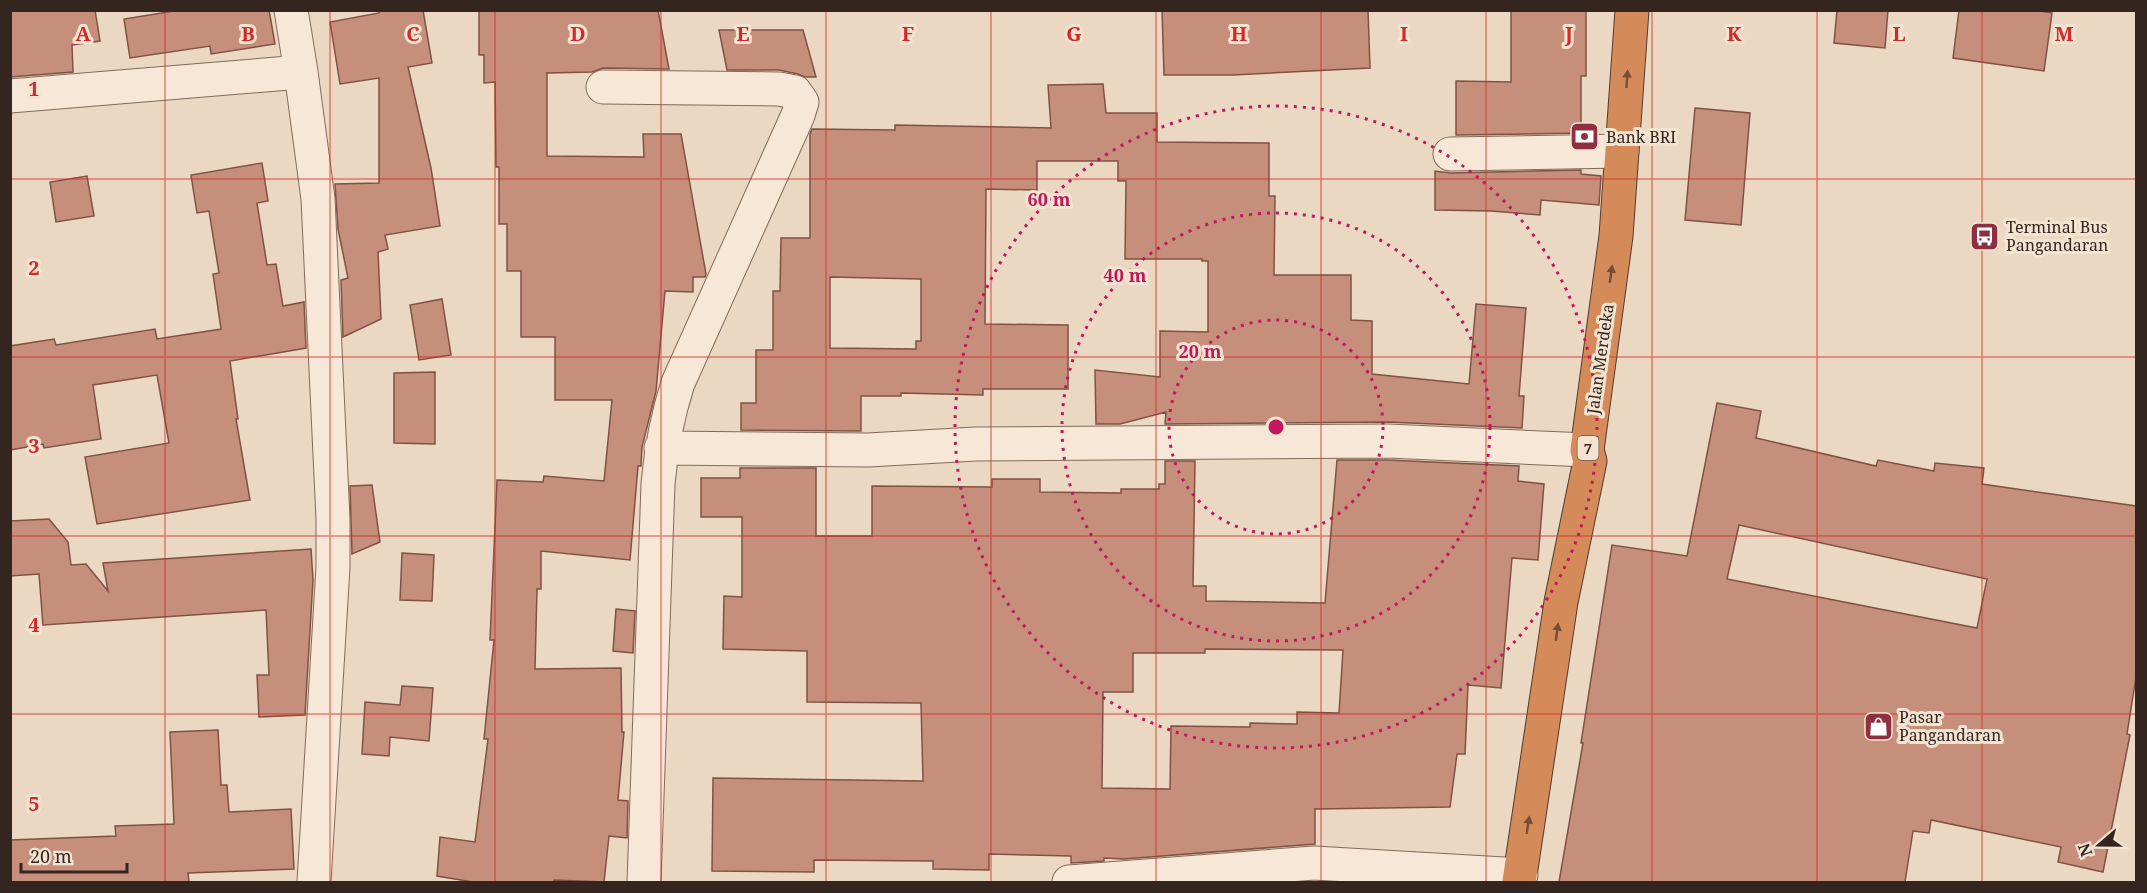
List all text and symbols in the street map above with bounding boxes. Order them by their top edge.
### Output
text: A [75,20,91,47]
text: B [241,20,255,47]
text: C [406,20,420,47]
text: D [570,20,586,47]
text: E [736,20,750,47]
text: F [902,20,914,47]
text: G [1066,20,1082,47]
text: H [1231,20,1247,47]
text: I [1400,20,1408,47]
text: J [1564,20,1573,47]
text: K [1727,20,1742,47]
text: L [1892,20,1906,47]
text: M [2054,20,2074,47]
one-way arrow [1622,70,1632,89]
text: 1 [28,75,40,102]
bank icon: Bank BRI [1569,121,1601,153]
place label: Bank BRI [1606,126,1676,148]
text: 60 m [1028,187,1071,211]
place label: Terminal Bus Pangandaran [2006,216,2108,256]
bus stop icon: Terminal Bus Pangandaran [1969,220,2001,252]
text: 2 [28,254,40,281]
text: 40 m [1104,263,1147,287]
one-way arrow [1607,264,1616,283]
street label: Jalan Merdeka [1581,302,1619,416]
text: 20 m [1179,339,1222,363]
centre of rings [1266,417,1286,437]
text: 3 [28,432,40,459]
road number: 7 [1578,436,1598,460]
text: 4 [28,611,40,638]
one-way arrow [1553,622,1562,641]
place label: Pasar Pangandaran [1899,706,2001,746]
shop icon: Pasar Pangandaran [1862,710,1894,742]
text: 5 [28,790,40,817]
one-way arrow [1524,815,1533,834]
north arrow [2069,815,2129,875]
scale bar [21,836,128,874]
text: N [2072,840,2097,860]
text: 20 m [30,844,72,868]

